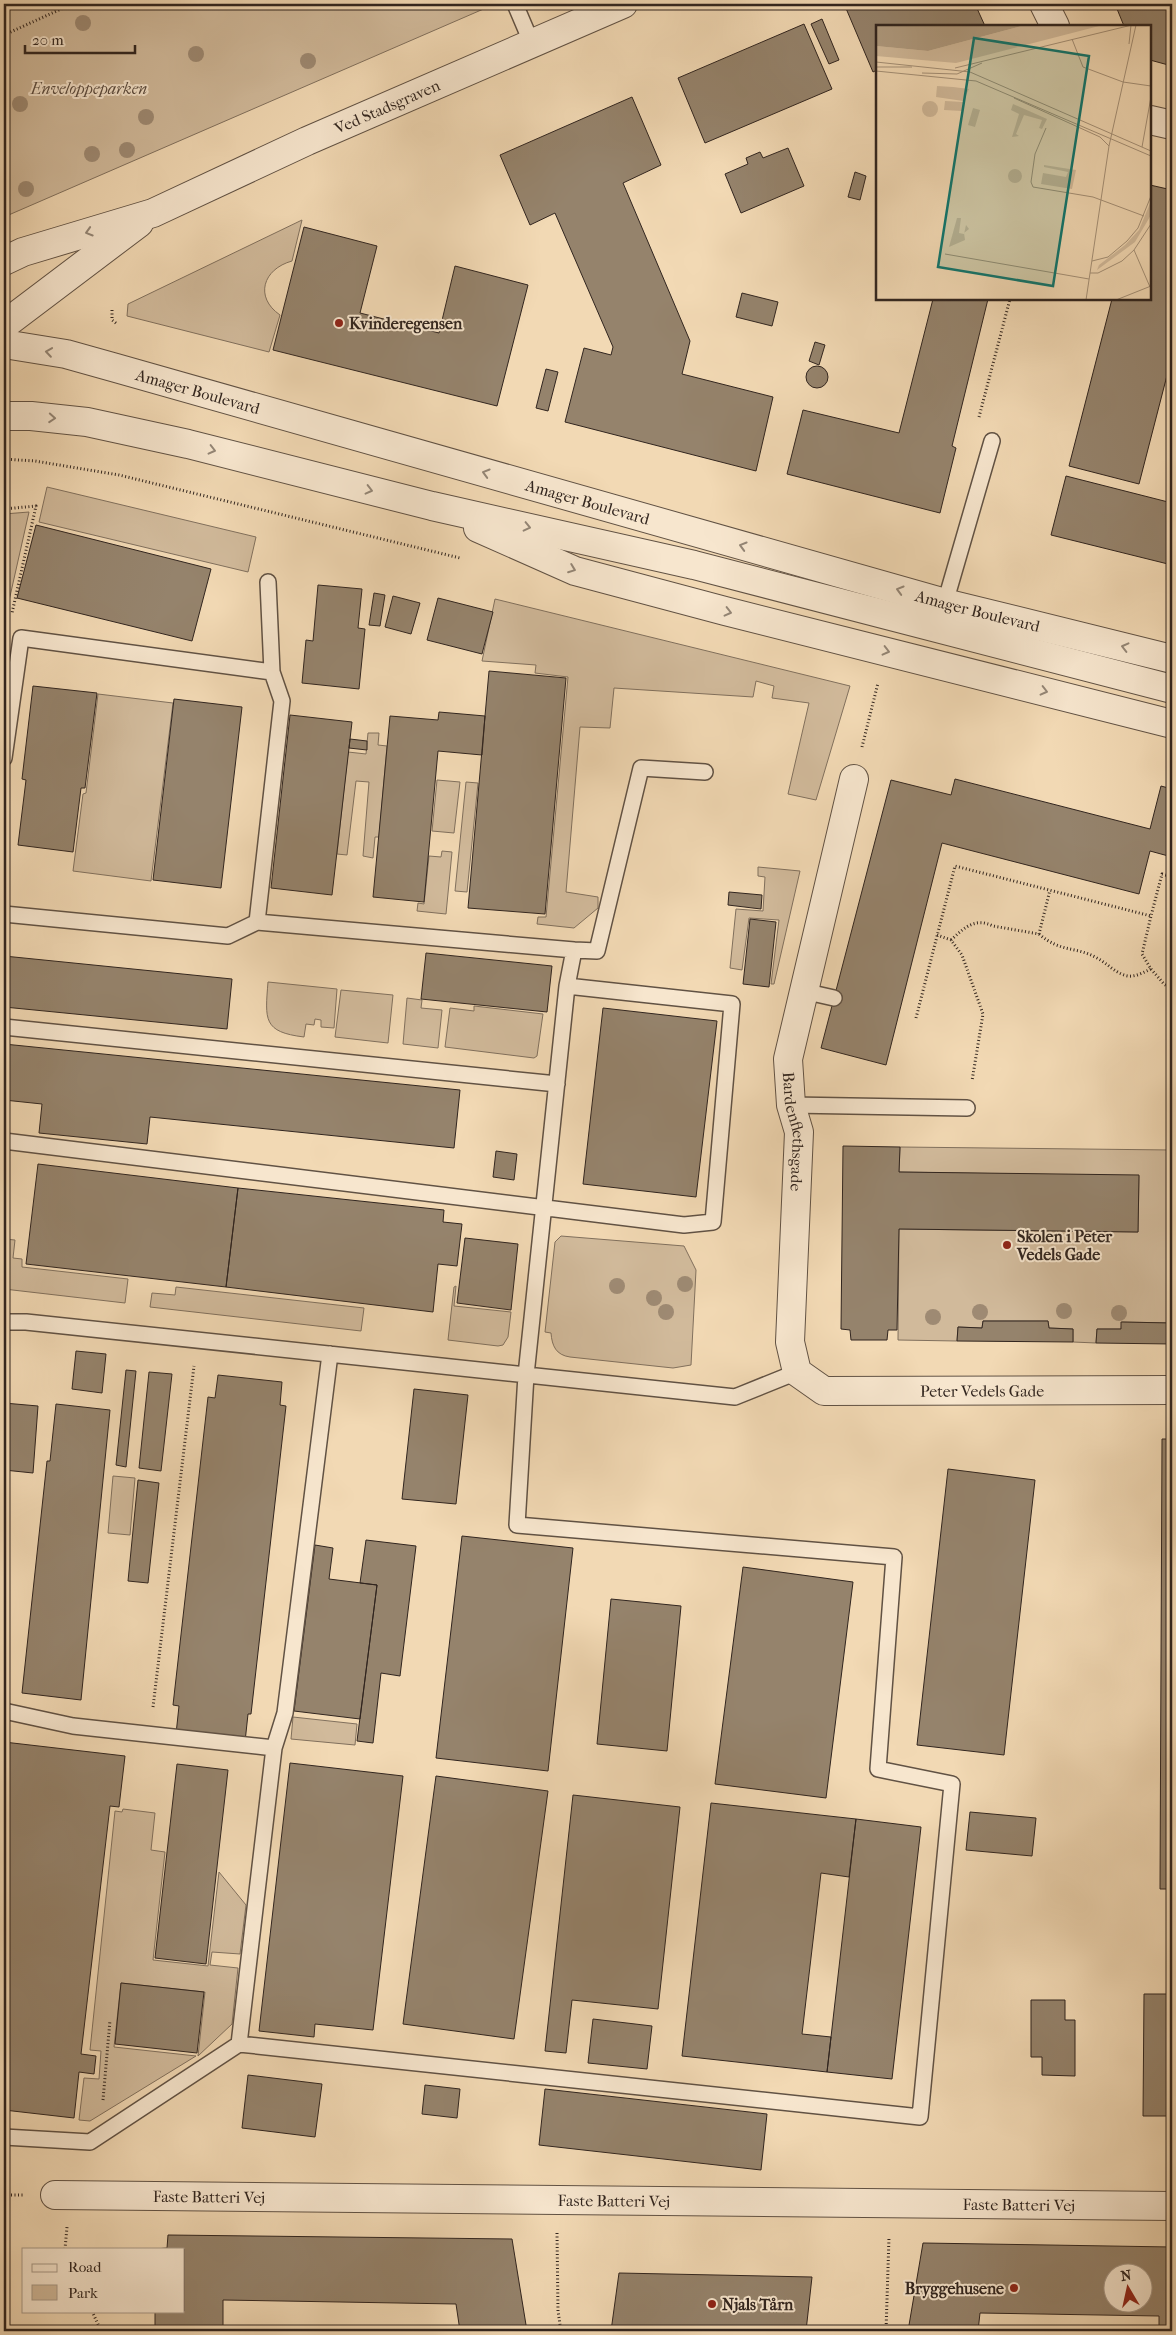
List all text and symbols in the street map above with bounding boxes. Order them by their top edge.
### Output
scale bar [25,22,135,54]
inset map [876,25,1151,300]
text: 20 m [32,31,64,49]
street label: Ved Stadsgraven [330,75,443,138]
park label: Enveloppeparken [30,79,147,98]
one-way arrow [85,227,94,237]
place label: Kvinderegensen [349,314,463,334]
marker: Kvinderegensen [333,317,345,329]
one-way arrow [45,347,53,358]
street label: Amager Boulevard [133,364,262,418]
one-way arrow [49,412,57,423]
one-way arrow [207,444,216,455]
one-way arrow [482,468,491,478]
street label: Amager Boulevard [523,475,652,528]
one-way arrow [365,484,374,495]
one-way arrow [523,521,532,532]
one-way arrow [740,541,748,551]
one-way arrow [567,563,576,573]
one-way arrow [895,585,904,596]
street label: Amager Boulevard [912,585,1042,636]
one-way arrow [724,606,733,617]
one-way arrow [1121,643,1129,653]
one-way arrow [882,645,891,656]
one-way arrow [1039,685,1048,696]
street label: Bardenflethsgade [779,1071,809,1192]
place label: Skolen i Peter Vedels Gade [1016,1227,1113,1264]
marker: Skolen i Peter Vedels Gade [1001,1239,1013,1251]
street label: Peter Vedels Gade [920,1381,1044,1400]
street label: Faste Batteri Vej [153,2186,265,2207]
street label: Faste Batteri Vej [558,2190,670,2211]
street label: Faste Batteri Vej [963,2194,1075,2215]
legend [22,2248,185,2312]
text: Road [68,2258,102,2276]
north arrow [1104,2262,1154,2312]
text: N [1119,2266,1133,2285]
place label: Bryggehusene [905,2279,1004,2299]
marker: Bryggehusene [1008,2282,1020,2294]
text: Park [68,2284,98,2302]
place label: Njals Tårn [722,2295,794,2314]
marker: Njals Tårn [706,2298,718,2310]

